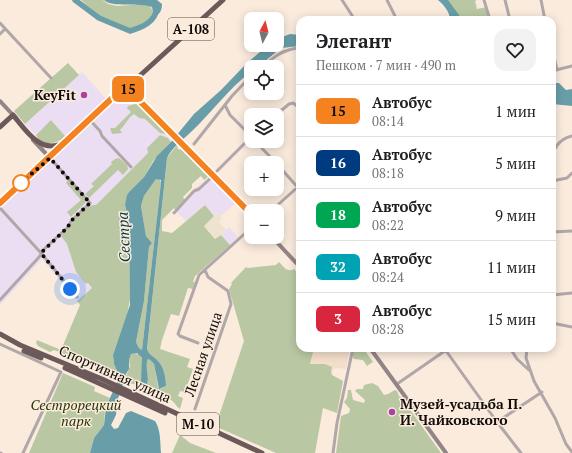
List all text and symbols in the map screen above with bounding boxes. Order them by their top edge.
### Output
north arrow [244,12,284,52]
map controls [244,12,284,244]
road number: А-108 [168,18,214,40]
text: Элегант [316,28,391,53]
button: heart [494,29,536,71]
text: Пешком · 7 мин · 490 m [316,56,456,74]
button: locate [244,60,284,100]
line badge: 15 [110,76,146,102]
text: 15 [120,79,136,98]
place label: KeyFit [34,85,76,104]
marker: KeyFit [79,90,89,100]
text: Автобус [372,92,432,112]
text: 15 [330,101,346,120]
text: 1 мин [495,101,536,121]
button: layers [244,108,284,148]
text: 08:14 [372,112,404,130]
text: Автобус [372,144,432,164]
text: 16 [330,153,346,172]
text: 5 мин [495,153,536,173]
button: + [244,156,284,196]
text: 08:18 [372,164,404,182]
unlabelled marker [12,174,30,192]
text: Автобус [372,196,432,216]
button: − [244,204,284,244]
text: 18 [330,205,346,224]
text: 9 мин [495,205,536,225]
water label: Сестра [112,211,134,263]
text: 08:22 [372,216,404,234]
text: Автобус [372,248,432,268]
text: 32 [330,257,346,276]
text: 11 мин [487,257,536,277]
text: 08:24 [372,268,404,286]
your location [60,279,80,299]
text: Автобус [372,300,432,320]
street label: Лесная улица [179,309,226,399]
text: 3 [334,309,342,328]
text: 15 мин [487,309,536,329]
text: 08:28 [372,320,404,338]
street label: Спортивная улица [56,340,174,407]
place label: Музей-усадьба П. И. Чайковского [400,394,522,429]
park label: Сестрорецкий парк [31,395,122,430]
marker: Музей-усадьба П. И. Чайковского [387,407,397,417]
road number: М-10 [177,413,219,435]

